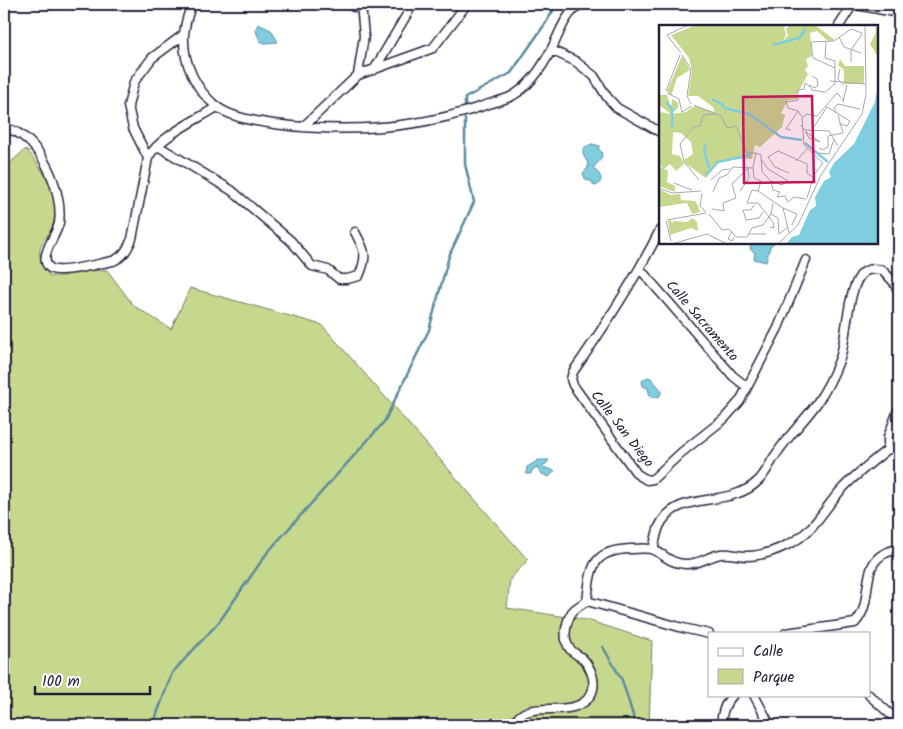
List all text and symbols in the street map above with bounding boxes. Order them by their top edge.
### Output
inset map [659,25,878,244]
street label: Calle Sacramento [660,275,744,367]
street label: Calle San Diego [585,386,659,472]
legend [708,632,870,696]
text: Calle [753,640,783,664]
scale bar [35,664,150,696]
text: Parque [753,666,794,690]
text: 100 m [42,670,80,694]

